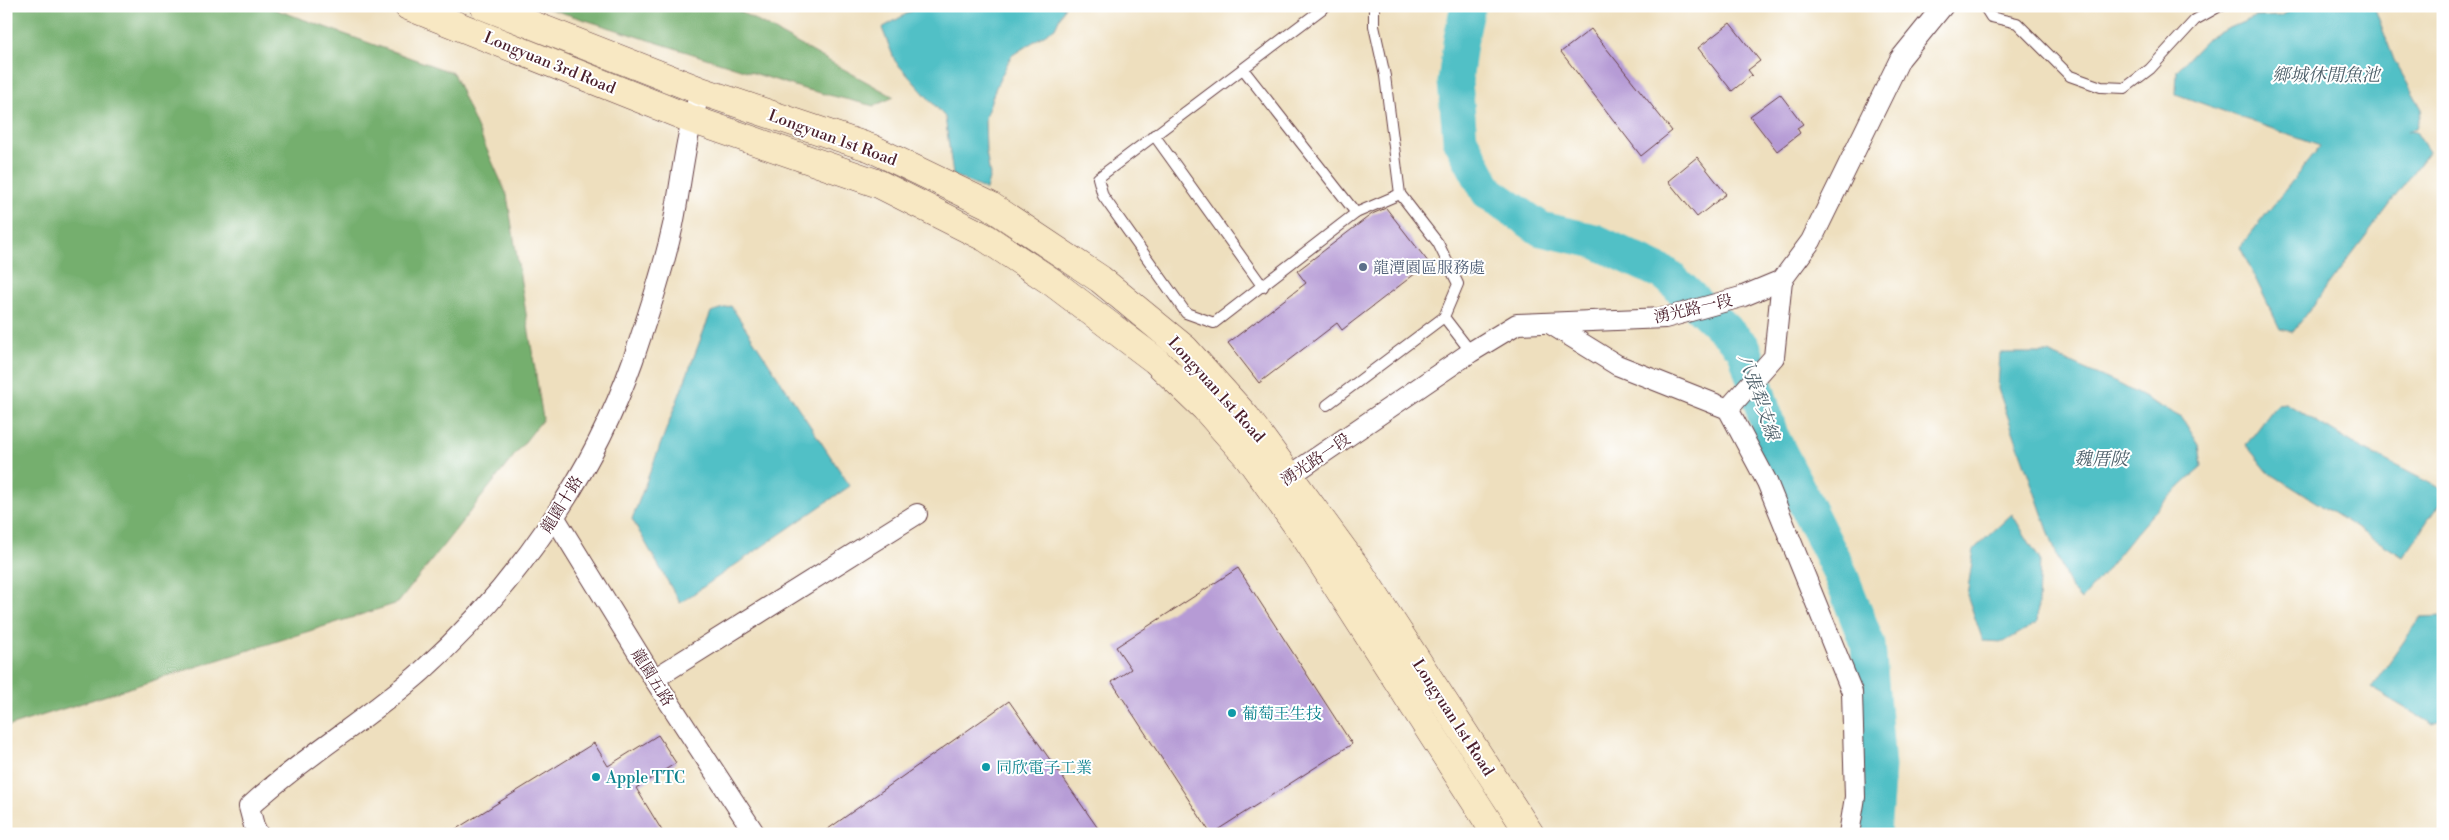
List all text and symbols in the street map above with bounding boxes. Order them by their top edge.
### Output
street label: Longyuan 3rd Road [481,27,618,98]
water label: 鄉城休閒魚池 [2272,64,2382,87]
street label: Longyuan 1st Road [766,105,900,170]
place label: 龍潭園區服務處 [1373,258,1485,278]
marker: 龍潭園區服務處 [1357,261,1369,273]
street label: 湧光路一段 [1652,290,1734,328]
street label: Longyuan 1st Road [1164,333,1269,447]
water label: 八張犁支線 [1733,351,1785,445]
street label: 湧光路一段 [1277,429,1354,490]
water label: 魏厝陂 [2074,448,2131,471]
street label: 龍園十路 [536,472,587,537]
street label: 龍園五路 [627,645,678,710]
street label: Longyuan 1st Road [1408,655,1498,780]
place label: 葡萄王生技 [1242,704,1322,724]
marker: 葡萄王生技 [1226,707,1238,719]
place label: 同欣電子工業 [996,758,1092,778]
marker: 同欣電子工業 [980,761,992,773]
place label: Apple TTC [605,768,685,788]
marker: Apple TTC [590,771,602,783]

